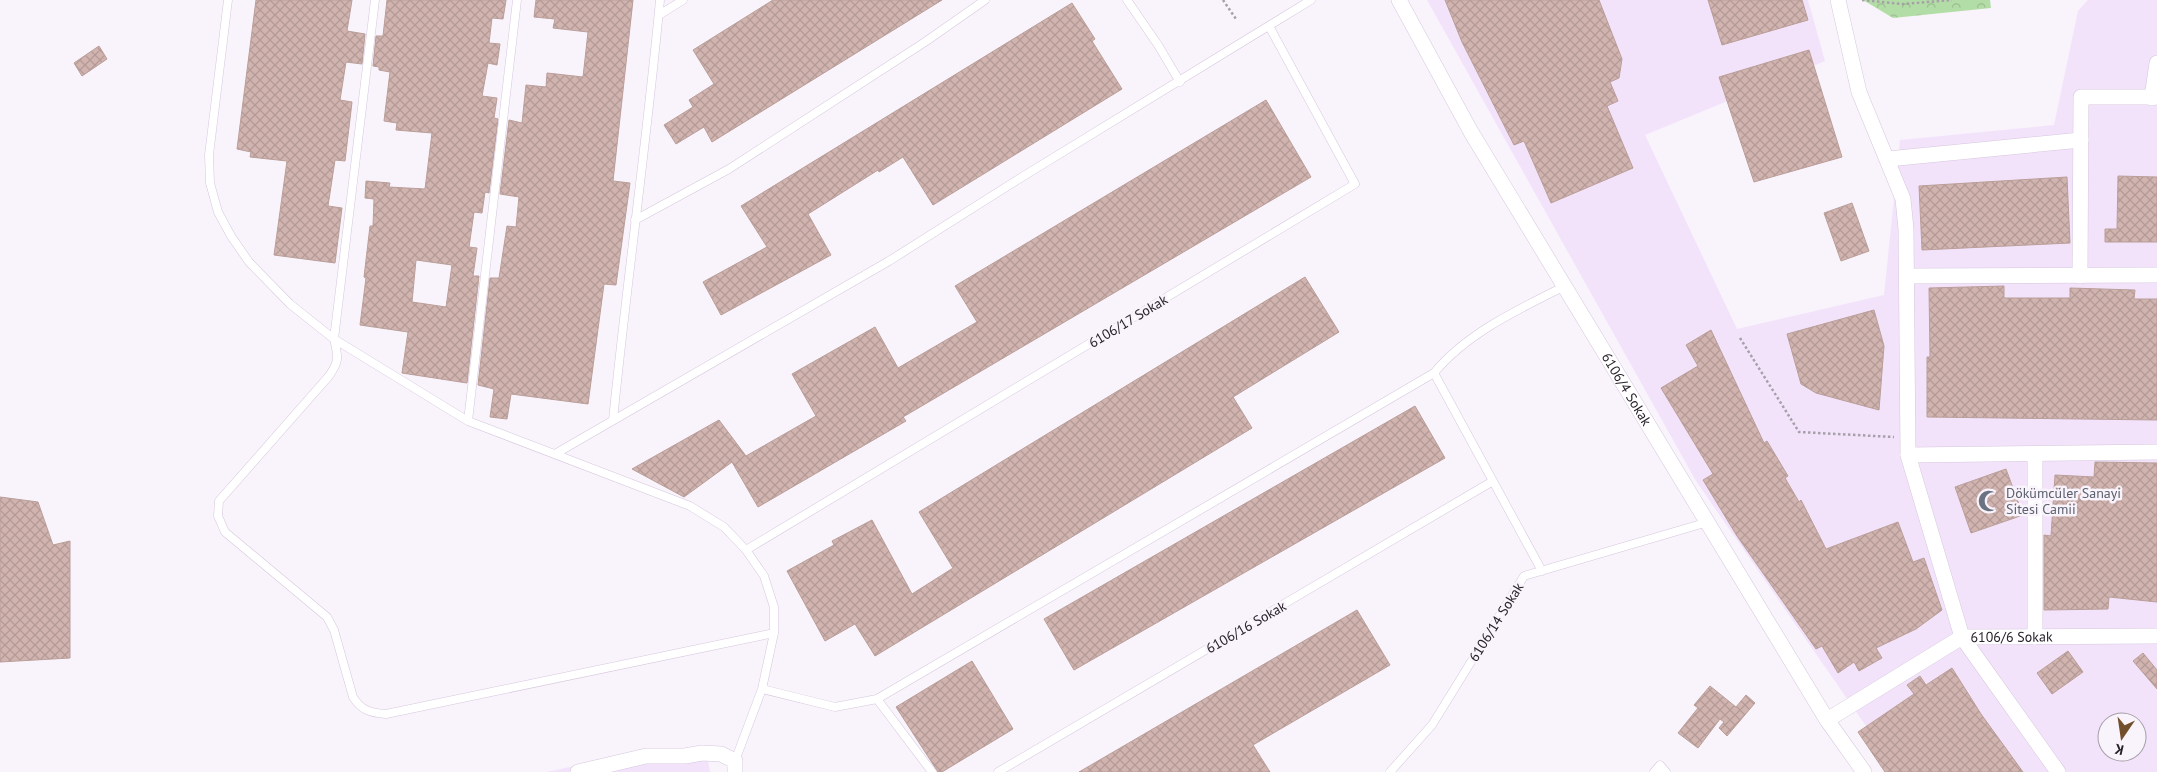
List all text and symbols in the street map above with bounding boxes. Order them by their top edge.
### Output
street label: 6106/17 Sokak [1085,290,1171,352]
street label: 6106/4 Sokak [1598,349,1656,429]
place label: Dökümcüler Sanayi Sitesi Camii [2006,484,2121,518]
mosque icon: Dökümcüler Sanayi Sitesi Camii [1976,488,2002,514]
street label: 6106/14 Sokak [1465,579,1528,665]
street label: 6106/16 Sokak [1203,597,1290,657]
street label: 6106/6 Sokak [1970,628,2053,646]
north arrow [2097,712,2147,762]
text: K [2113,740,2125,759]

